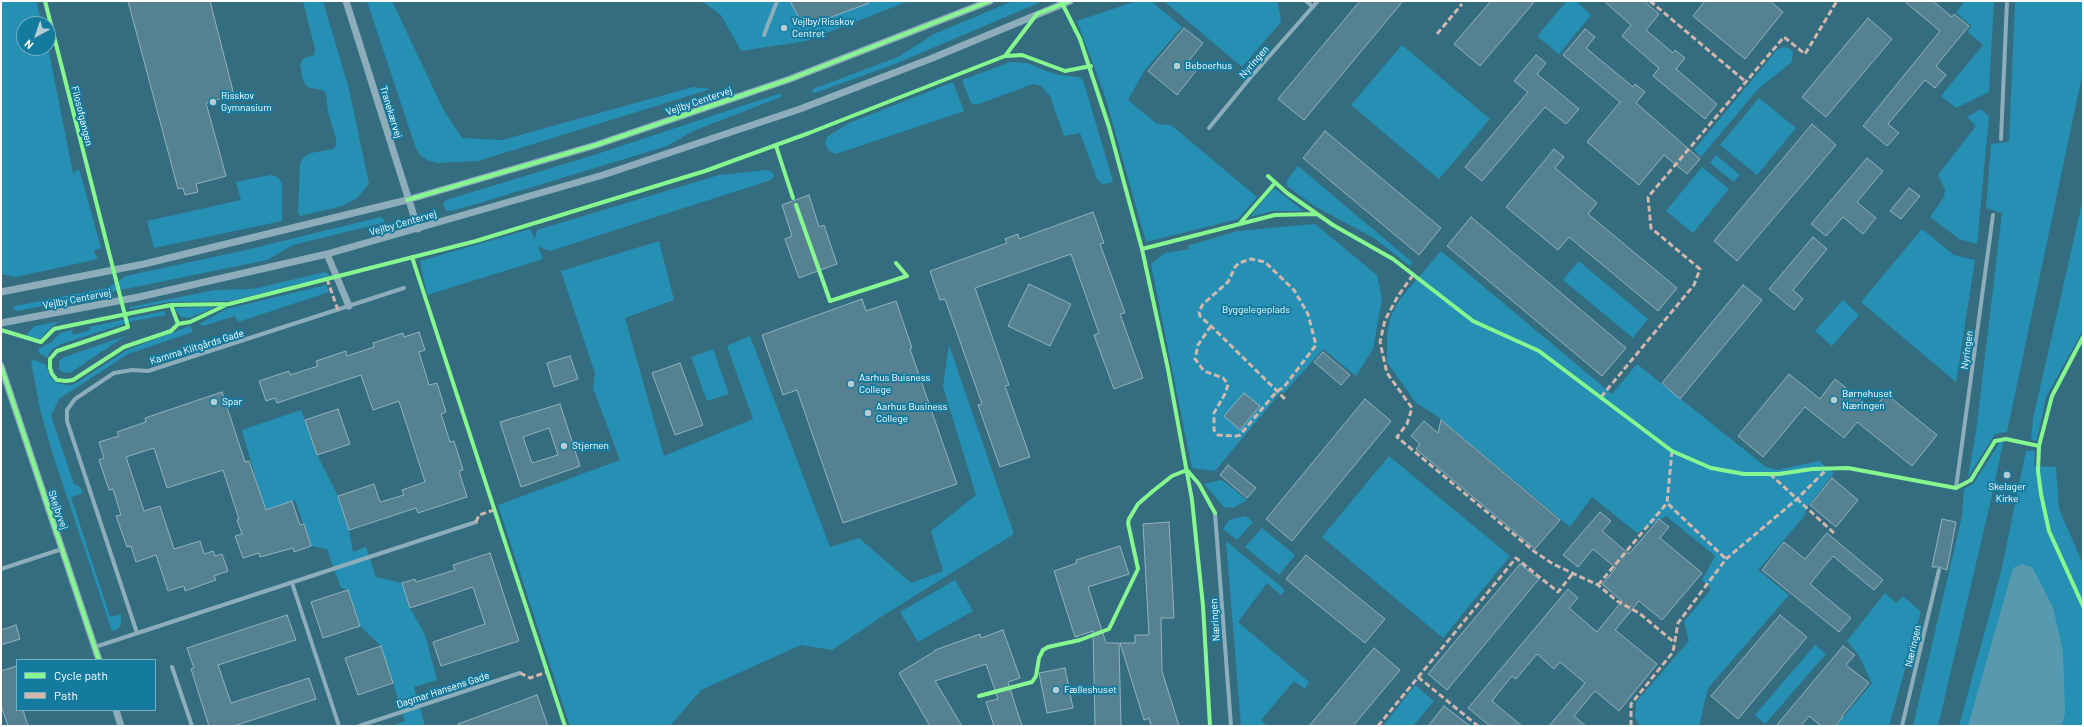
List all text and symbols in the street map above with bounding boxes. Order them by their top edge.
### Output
north arrow [16,16,56,56]
place label: Vejlby/Risskov Centret [792,16,854,40]
marker: Vejlby/Risskov Centret [779,23,789,33]
text: N [22,37,36,52]
street label: Nyringen [1237,43,1271,81]
place label: Beboerhus [1185,60,1232,72]
marker: Beboerhus [1172,61,1182,71]
street label: Tranekærvej [377,84,405,140]
street label: Vejlby Centervej [664,84,734,118]
street label: Filosofgangen [69,85,95,147]
place label: Risskov Gymnasium [221,90,271,114]
marker: Risskov Gymnasium [208,97,218,107]
street label: Vejlby Centervej [368,208,438,238]
street label: Vejlby Centervej [42,286,112,312]
park label: Byggelegeplads [1222,304,1290,316]
street label: Kamma Klitgårds Gade [149,327,245,367]
street label: Nyringen [1958,330,1976,370]
place label: Aarhus Buisness College [859,372,930,396]
marker: Aarhus Buisness College [846,379,856,389]
place label: Børnehuset Næringen [1842,388,1892,412]
marker: Børnehuset Næringen [1829,395,1839,405]
place label: Spar [222,396,242,408]
marker: Spar [209,397,219,407]
place label: Aarhus Business College [876,401,947,424]
marker: Aarhus Business College [863,408,873,418]
place label: Stjernen [572,440,609,452]
marker: Stjernen [559,441,569,451]
marker: Skelager Kirke [2002,470,2012,480]
place label: Skelager Kirke [1988,481,2026,504]
street label: Skejbyvej [46,489,70,531]
street label: Næringen [1208,598,1222,642]
street label: Næringen [1902,624,1924,668]
legend [16,659,156,711]
text: Cycle path [54,668,108,682]
street label: Dagmar Hansens Gade [395,669,491,711]
place label: Fælleshuset [1064,684,1117,696]
marker: Fælleshuset [1051,685,1061,695]
text: Path [54,688,78,702]

